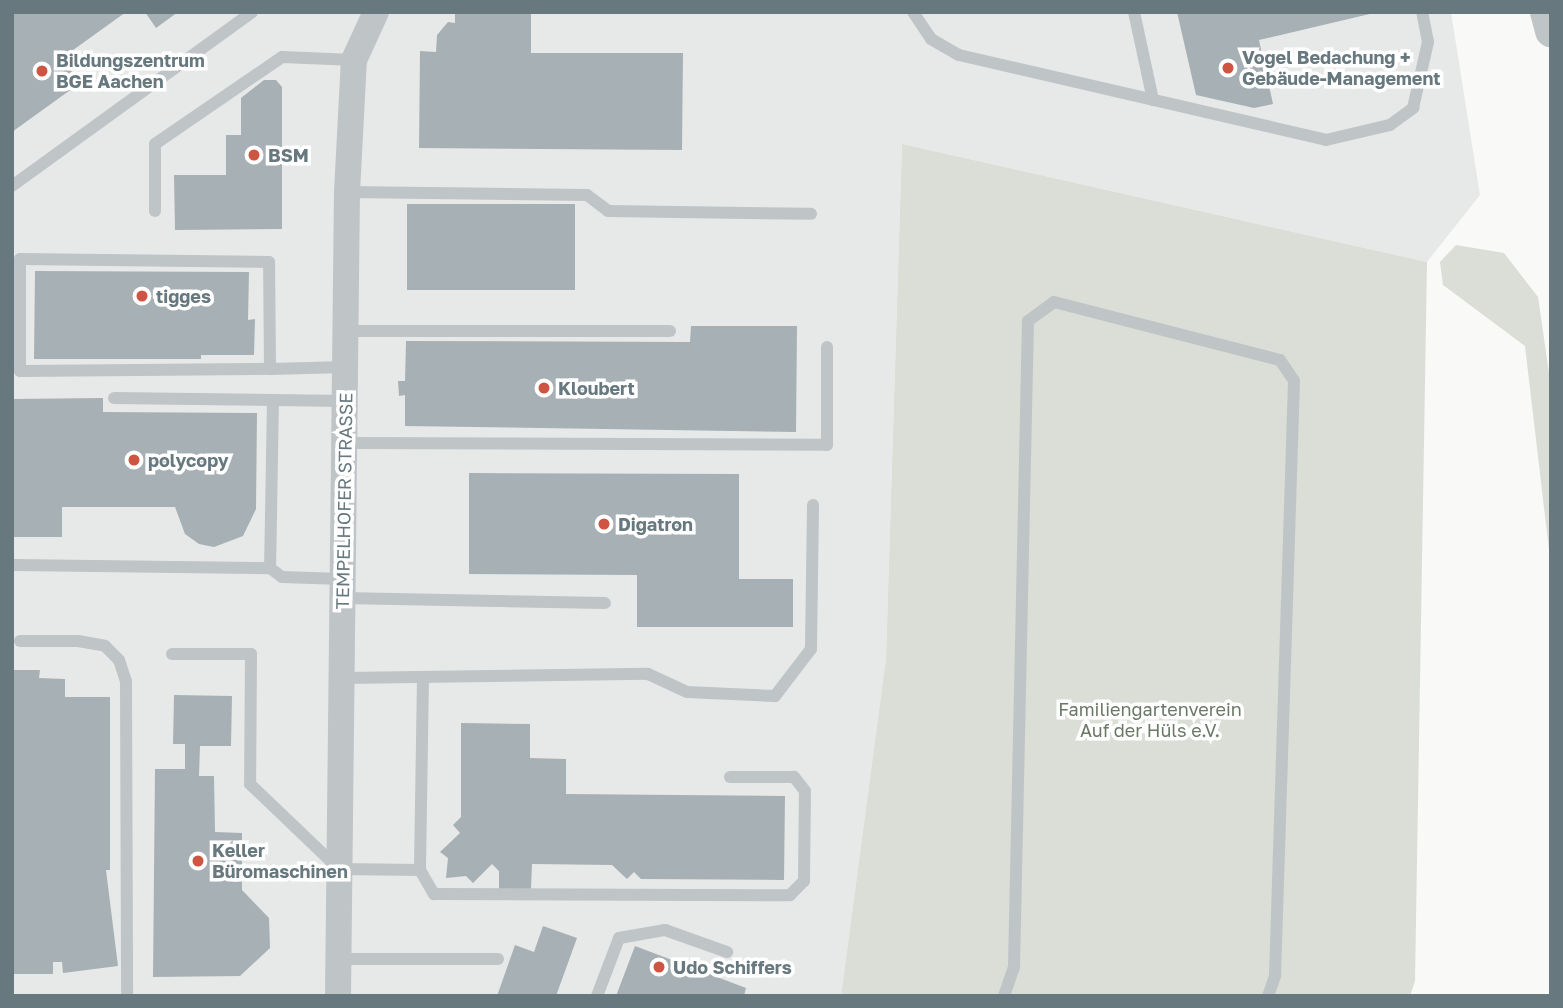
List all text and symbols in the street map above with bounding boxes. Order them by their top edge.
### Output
place label: Vogel Bedachung + Gebäude-Management [1242,47,1441,90]
place label: Bildungszentrum BGE Aachen [56,50,205,92]
marker: Vogel Bedachung + Gebäude-Management [1220,60,1236,76]
marker: Bildungszentrum BGE Aachen [34,63,50,79]
place label: BSM [268,144,309,166]
marker: BSM [246,147,262,163]
place label: tigges [156,285,211,307]
marker: tigges [134,288,150,304]
place label: Kloubert [558,377,635,399]
marker: Kloubert [536,380,552,396]
street label: TEMPELHOFER STRASSE [331,392,357,610]
place label: polycopy [148,449,229,471]
marker: polycopy [126,452,142,468]
place label: Digatron [618,513,693,535]
marker: Digatron [596,516,612,532]
park label: Familiengartenverein Auf der Hüls e.V. [1058,699,1242,742]
place label: Keller Büromaschinen [212,840,348,882]
marker: Keller Büromaschinen [190,853,206,869]
place label: Udo Schiffers [673,956,792,978]
marker: Udo Schiffers [651,959,667,975]

